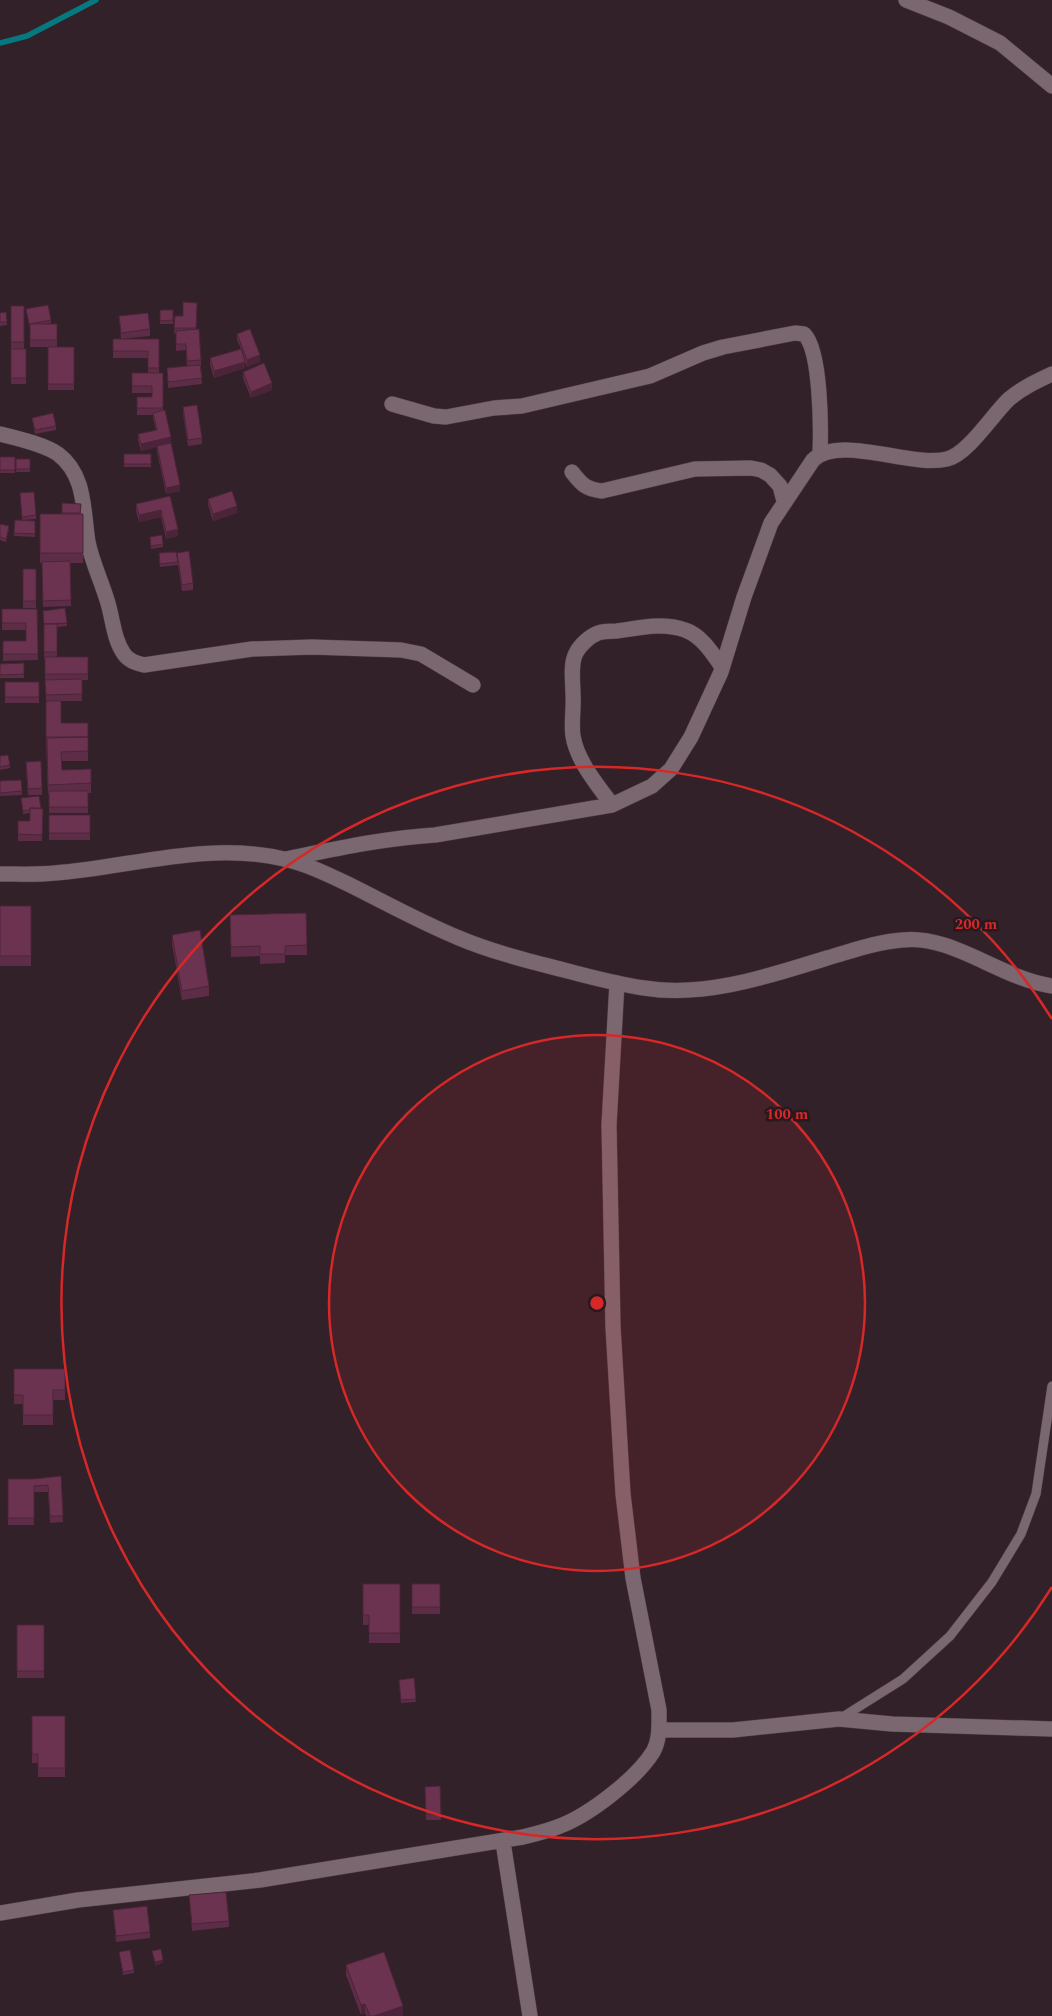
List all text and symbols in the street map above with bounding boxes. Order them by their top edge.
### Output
text: 200 m [955,913,998,936]
text: 100 m [766,1103,809,1126]
centre of rings [588,1294,606,1312]

